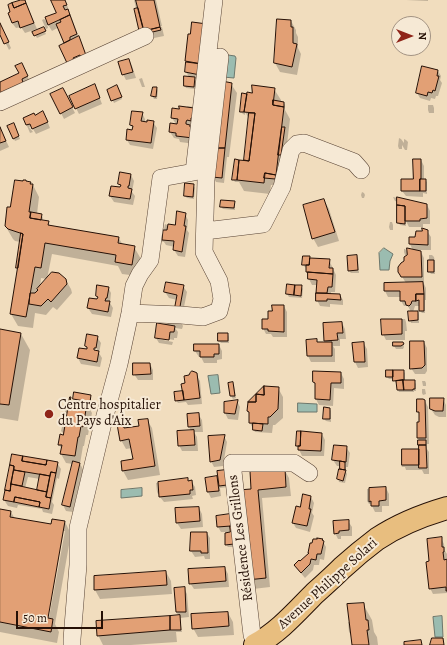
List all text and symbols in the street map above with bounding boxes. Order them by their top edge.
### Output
north arrow [391,16,431,56]
text: N [415,32,430,40]
place label: Centre hospitalier du Pays d'Aix [58,398,161,430]
marker: Centre hospitalier du Pays d'Aix [43,408,55,420]
street label: Résidence Les Grillons [225,474,257,602]
street label: Avenue Philippe Solari [275,535,381,633]
scale bar [18,603,105,629]
text: 50 m [23,610,47,626]

